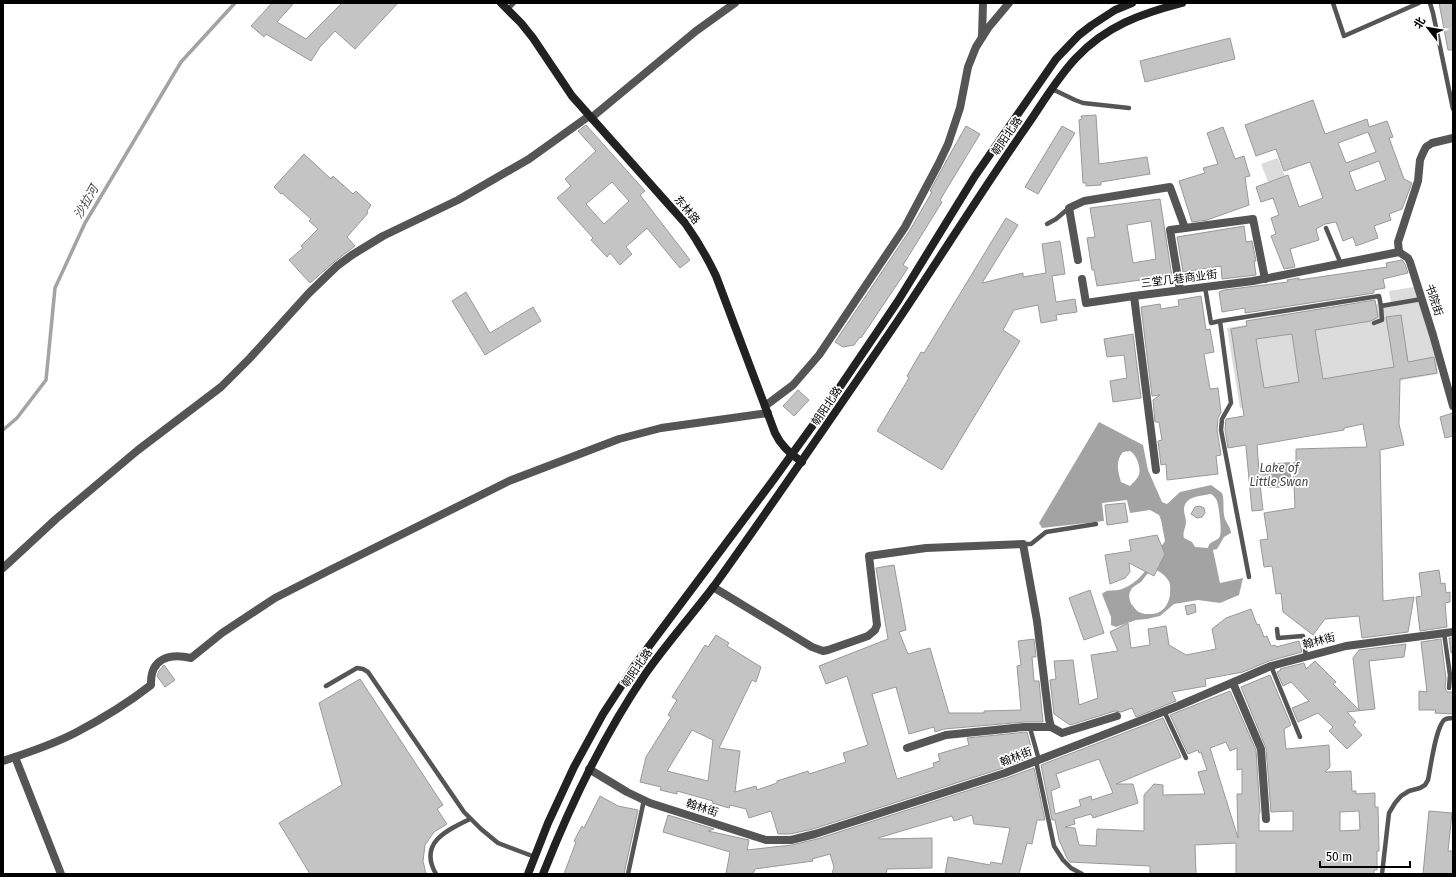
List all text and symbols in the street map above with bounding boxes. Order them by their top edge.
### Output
north arrow [1408,8,1448,48]
text: 北 [1411,15,1428,31]
street label: 朝阳北路 [989,114,1025,158]
water label: 沙拉河 [71,181,102,221]
street label: 东林路 [671,193,703,227]
street label: 三堂几巷商业街 [1140,268,1218,290]
street label: 书院街 [1423,282,1445,318]
street label: 朝阳北路 [809,384,845,428]
water label: Lake of Little Swan [1249,461,1309,489]
street label: 翰林街 [1301,631,1337,651]
street label: 朝阳北路 [619,646,655,690]
street label: 翰林街 [998,745,1034,769]
street label: 翰林街 [684,797,720,819]
scale bar [1320,843,1410,869]
text: 50 m [1326,850,1352,864]

